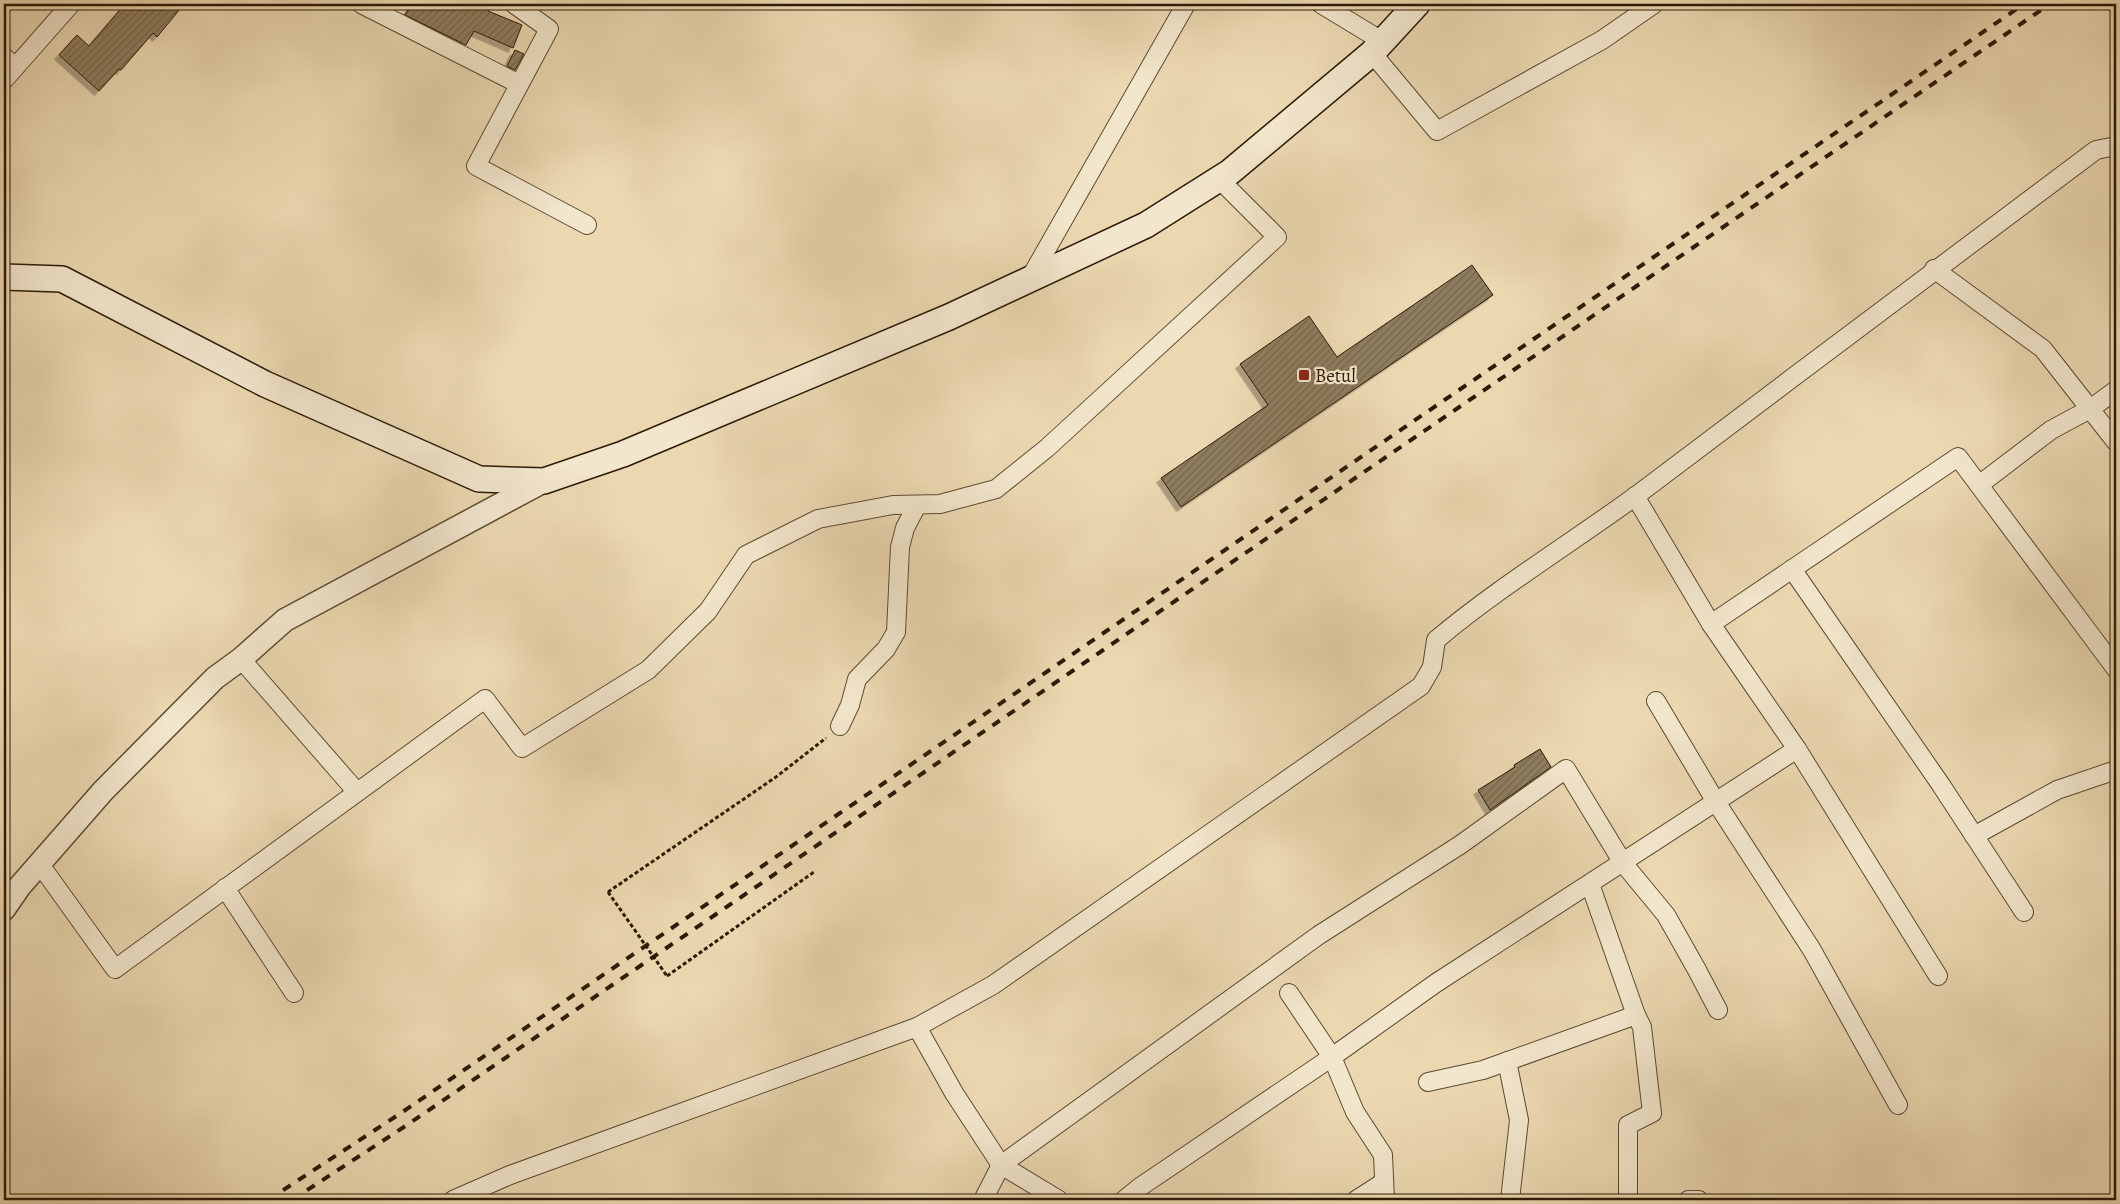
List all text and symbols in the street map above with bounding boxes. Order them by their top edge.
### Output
place label: Betul [1315,363,1356,389]
marker: Betul [1297,368,1311,382]

